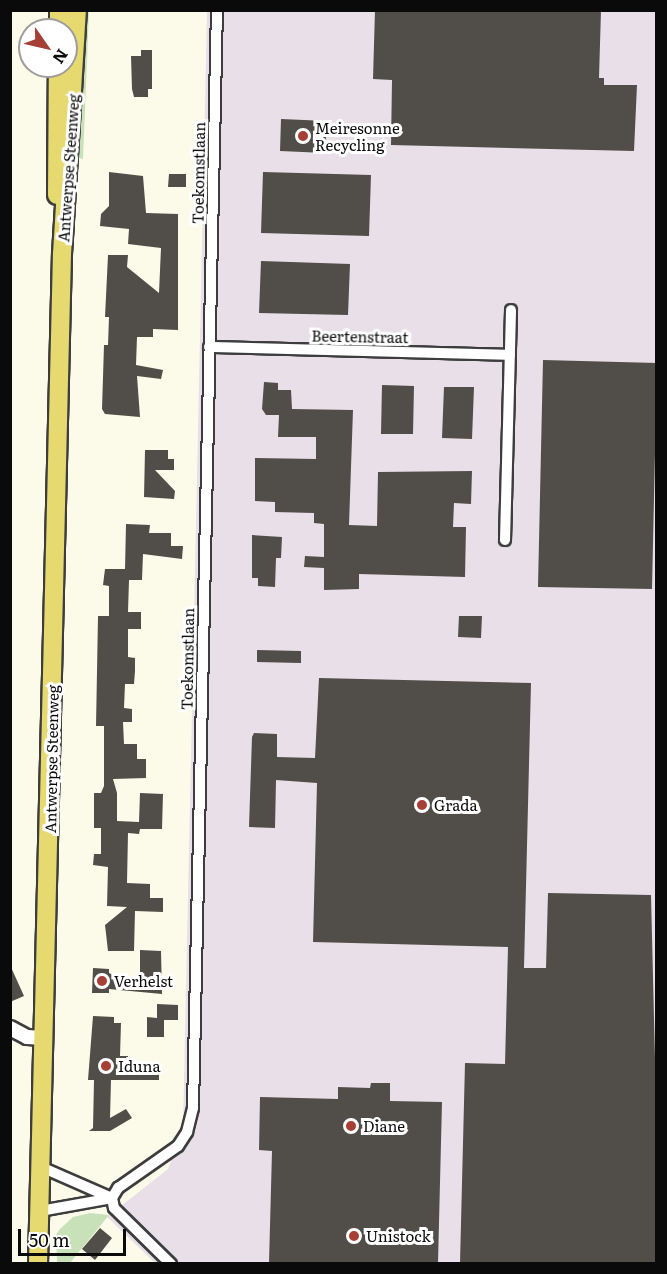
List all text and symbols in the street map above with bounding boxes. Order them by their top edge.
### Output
north arrow [18,18,78,78]
text: N [48,45,75,69]
street label: Antwerpse Steenweg [54,93,82,243]
place label: Meiresonne Recycling [315,118,400,153]
street label: Toekomstlaan [188,122,208,224]
marker: Meiresonne Recycling [296,129,310,143]
street label: Beertenstraat [311,326,409,346]
street label: Toekomstlaan [177,608,197,710]
street label: Antwerpse Steenweg [41,685,61,833]
place label: Grada [434,796,478,814]
marker: Grada [415,798,429,812]
place label: Verhelst [114,972,173,990]
marker: Verhelst [95,974,109,988]
place label: Iduna [118,1057,160,1075]
marker: Iduna [99,1059,113,1073]
place label: Diane [363,1117,405,1135]
marker: Diane [344,1119,358,1133]
scale bar [21,1217,129,1255]
text: 50 m [29,1226,70,1253]
place label: Unistock [366,1227,431,1245]
marker: Unistock [347,1229,361,1243]

